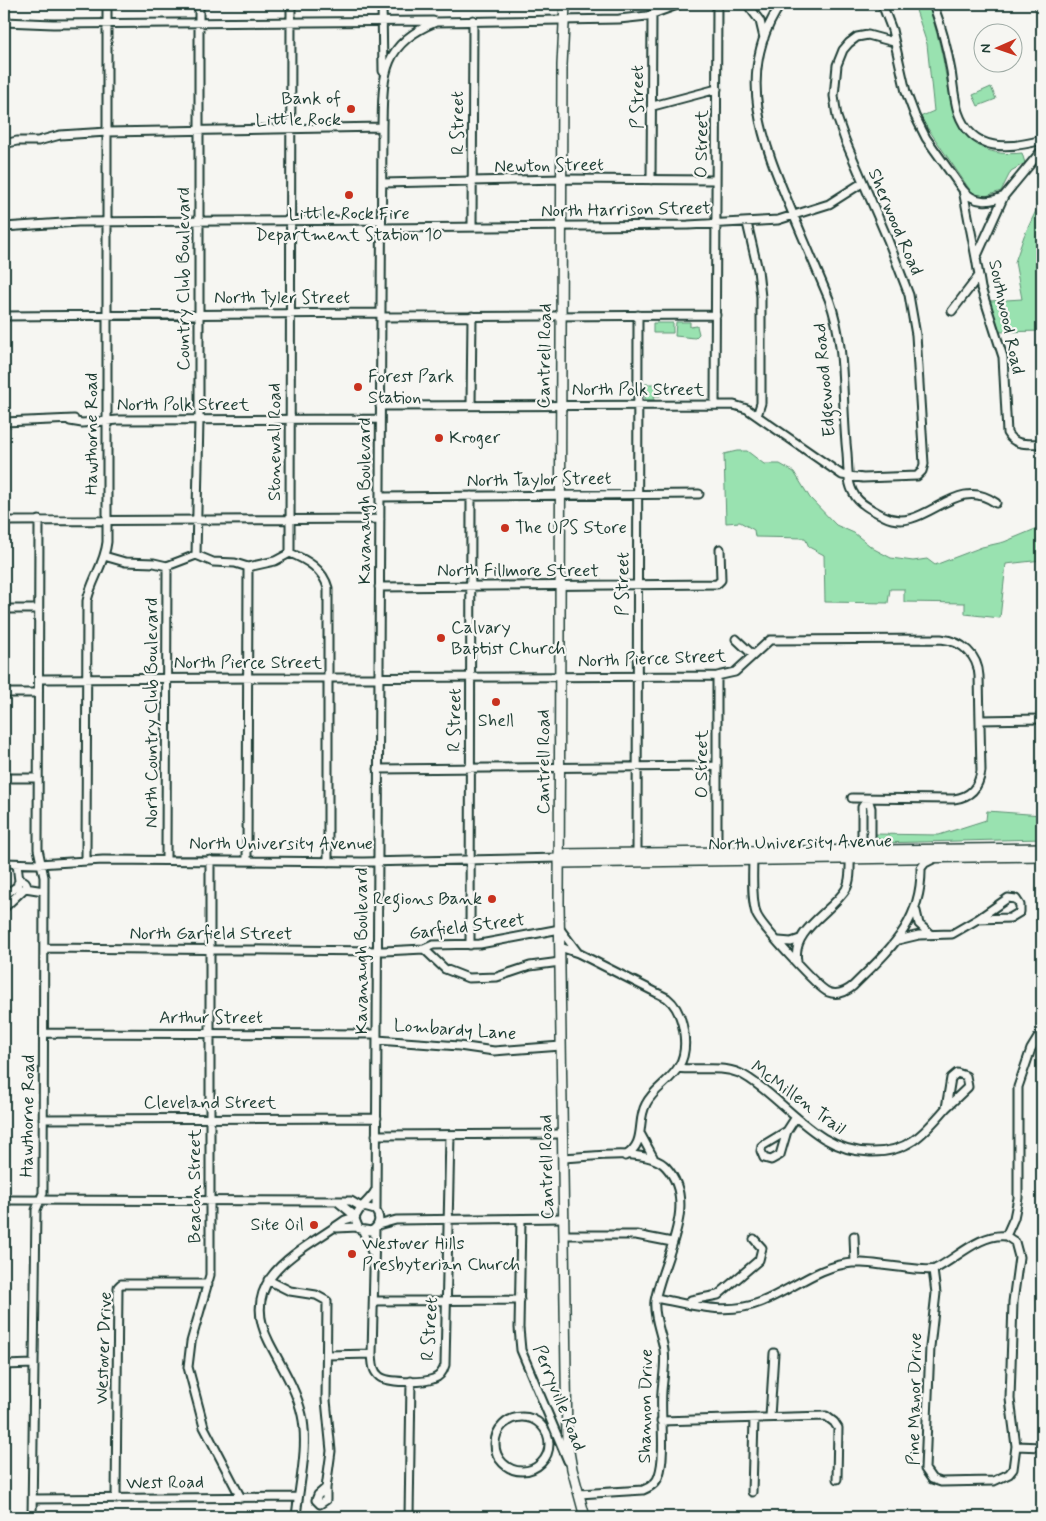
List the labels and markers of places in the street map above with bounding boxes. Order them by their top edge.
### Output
place label: Bank of Little Rock [256,87,341,132]
marker: Bank of Little Rock [345,103,357,115]
marker: Little Rock Fire Department Station 10 [343,189,355,201]
place label: Little Rock Fire Department Station 10 [255,202,443,247]
place label: Forest Park Station [368,365,454,410]
marker: Forest Park Station [352,381,364,393]
place label: Kroger [449,426,501,450]
marker: Kroger [433,432,445,444]
place label: The UPS Store [515,516,627,540]
marker: The UPS Store [499,522,511,534]
place label: Calvary Baptist Church [451,616,565,661]
marker: Calvary Baptist Church [435,632,447,644]
marker: Shell [490,696,502,708]
place label: Shell [478,709,514,733]
place label: Regions Bank [373,887,482,913]
marker: Regions Bank [486,893,498,905]
place label: Site Oil [251,1213,304,1237]
marker: Site Oil [308,1219,320,1231]
place label: Westover Hills Presbyterian Church [362,1232,520,1277]
marker: Westover Hills Presbyterian Church [346,1248,358,1260]

